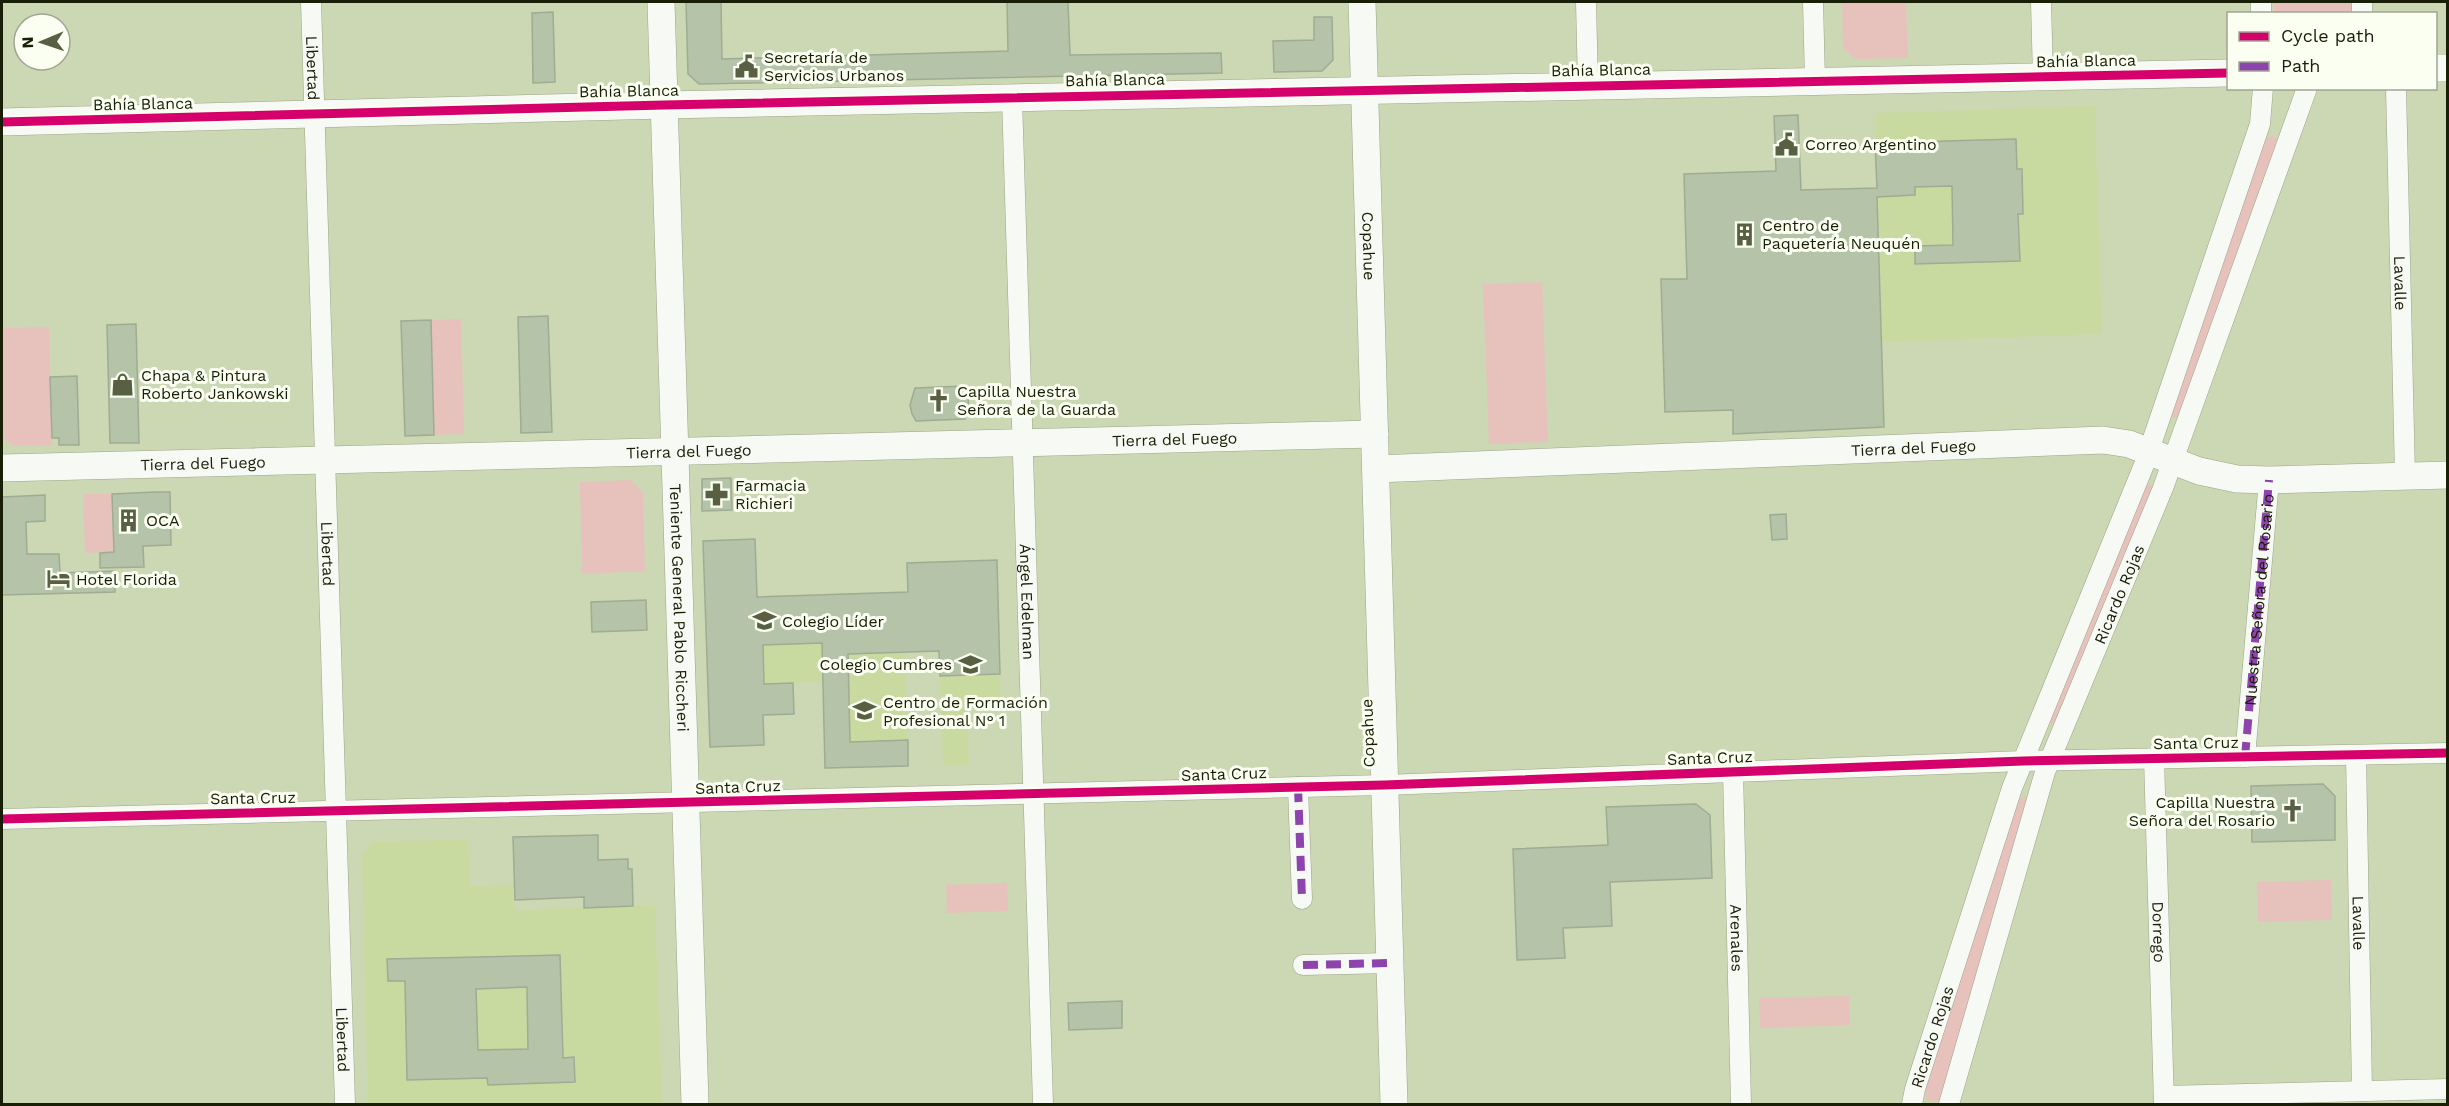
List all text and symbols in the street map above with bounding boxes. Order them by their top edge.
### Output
north arrow [12,12,72,72]
legend [2227,12,2437,90]
text: Cycle path [2281,25,2375,46]
street label: Libertad [303,35,324,101]
text: N [18,36,37,49]
place label: Secretaría de Servicios Urbanos [764,48,904,85]
street label: Bahía Blanca [2036,51,2136,71]
public building icon: Secretaría de Servicios Urbanos [733,53,759,79]
text: Path [2281,55,2321,76]
street label: Bahía Blanca [1551,60,1651,80]
street label: Bahía Blanca [1065,70,1165,90]
street label: Bahía Blanca [579,81,679,101]
street label: Bahía Blanca [93,94,193,114]
public building icon: Correo Argentino [1774,131,1800,157]
place label: Correo Argentino [1805,135,1937,154]
street label: Copahue [1359,211,1380,281]
place label: Centro de Paquetería Neuquén [1762,216,1920,253]
building icon: Centro de Paquetería Neuquén [1731,221,1757,247]
street label: Lavalle [2390,255,2411,310]
place label: Chapa & Pintura Roberto Jankowski [141,366,288,403]
shop icon: Chapa & Pintura Roberto Jankowski [110,371,136,397]
place label: Capilla Nuestra Señora de la Guarda [957,382,1116,419]
church icon: Capilla Nuestra Señora de la Guarda [926,387,952,413]
street label: Tierra del Fuego [1112,428,1238,450]
street label: Tierra del Fuego [1851,436,1977,460]
street label: Tierra del Fuego [626,440,752,462]
street label: Tierra del Fuego [140,452,266,474]
place label: Farmacia Richieri [735,476,806,513]
pharmacy icon: Farmacia Richieri [704,481,730,507]
street label: Teniente General Pablo Riccheri [666,483,693,732]
street label: Nuestra Señora del Rosario [2240,493,2277,706]
building icon: OCA [115,507,141,533]
place label: OCA [146,511,180,530]
street label: Libertad [318,521,339,587]
street label: Ricardo Rojas [2090,542,2148,647]
street label: Ángel Edelman [1016,543,1039,660]
hotel icon: Hotel Florida [45,566,71,592]
place label: Hotel Florida [76,570,177,589]
school or university icon: Colegio Líder [751,608,777,634]
place label: Colegio Líder [782,612,885,631]
school or university icon: Colegio Cumbres [957,651,983,677]
place label: Colegio Cumbres [819,655,952,674]
place label: Centro de Formación Profesional N° 1 [883,693,1048,730]
school or university icon: Centro de Formación Profesional N° 1 [852,698,878,724]
street label: Copahue [1357,698,1379,768]
street label: Santa Cruz [2153,733,2239,753]
street label: Santa Cruz [1667,747,1753,769]
street label: Santa Cruz [1181,763,1267,785]
street label: Santa Cruz [695,776,781,798]
street label: Santa Cruz [210,788,296,808]
place label: Capilla Nuestra Señora del Rosario [2129,793,2275,830]
church icon: Capilla Nuestra Señora del Rosario [2280,798,2306,824]
street label: Lavalle [2349,896,2369,950]
street label: Dorrego [2149,901,2169,963]
street label: Arenales [1727,904,1747,972]
street label: Ricardo Rojas [1906,984,1957,1090]
street label: Libertad [333,1007,354,1072]

